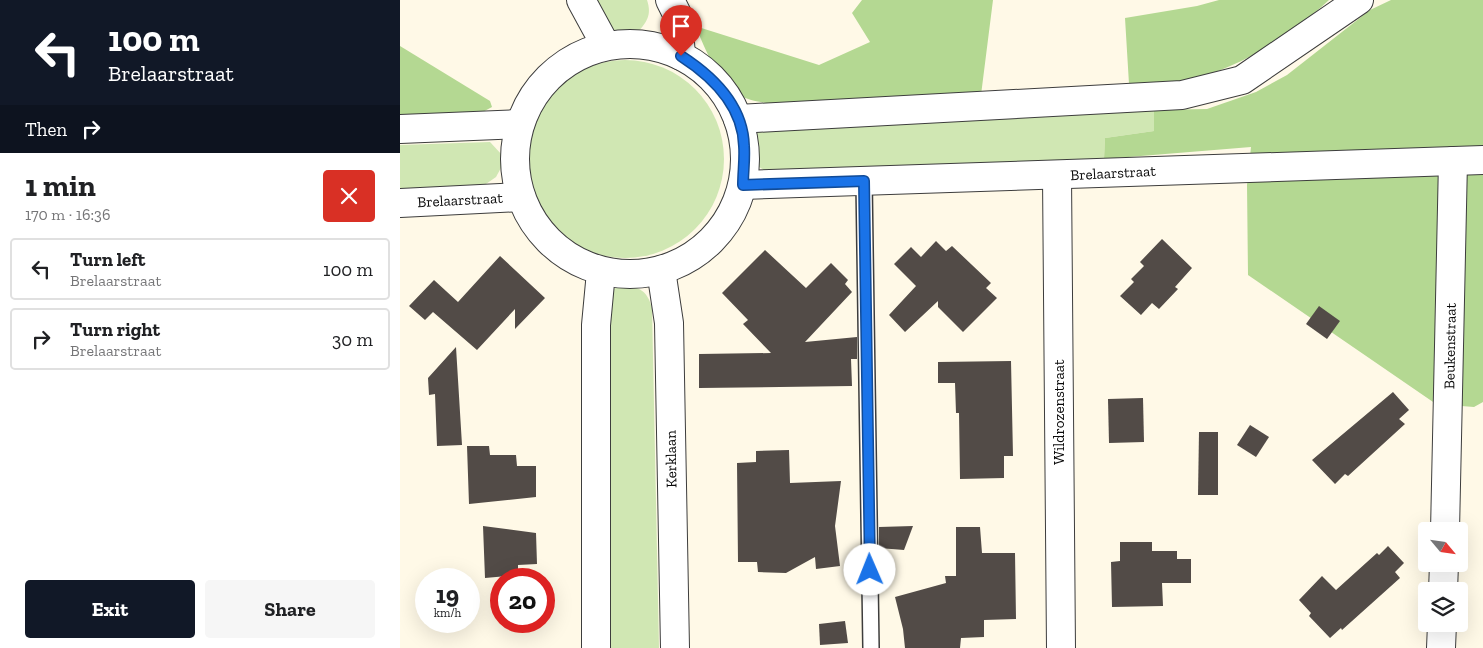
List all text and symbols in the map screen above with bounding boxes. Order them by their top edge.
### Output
pin [660,5,702,56]
icon: arrive [667,12,695,40]
text: 100 m [108,18,200,60]
icon: left [25,20,90,85]
text: Brelaarstraat [108,60,234,87]
icon: right [77,115,105,143]
text: Then [25,118,67,141]
street label: Brelaarstraat [1070,162,1157,184]
text: 1 min [25,168,96,204]
button: close [323,170,375,222]
street label: Brelaarstraat [417,189,504,211]
text: 170 m · 16:36 [25,205,110,224]
text: Turn left [70,248,145,271]
icon: left [27,255,55,283]
text: 100 m [323,258,373,281]
text: Brelaarstraat [70,271,161,290]
street label: Beukenstraat [1440,302,1460,389]
text: Turn right [70,318,160,341]
icon: right [27,325,55,353]
text: 30 m [332,328,373,351]
text: Brelaarstraat [70,341,161,360]
street label: Wildrozenstraat [1050,359,1068,465]
street label: Kerklaan [661,430,681,488]
north arrow [1418,522,1468,572]
map controls [1418,522,1468,632]
position arrow [843,543,895,595]
speed limit sign: 20 [490,568,555,633]
text: 19 [436,579,459,609]
button: Exit [25,580,195,638]
button: Share [205,580,375,638]
button: layers [1418,582,1468,632]
text: km/h [434,606,461,620]

